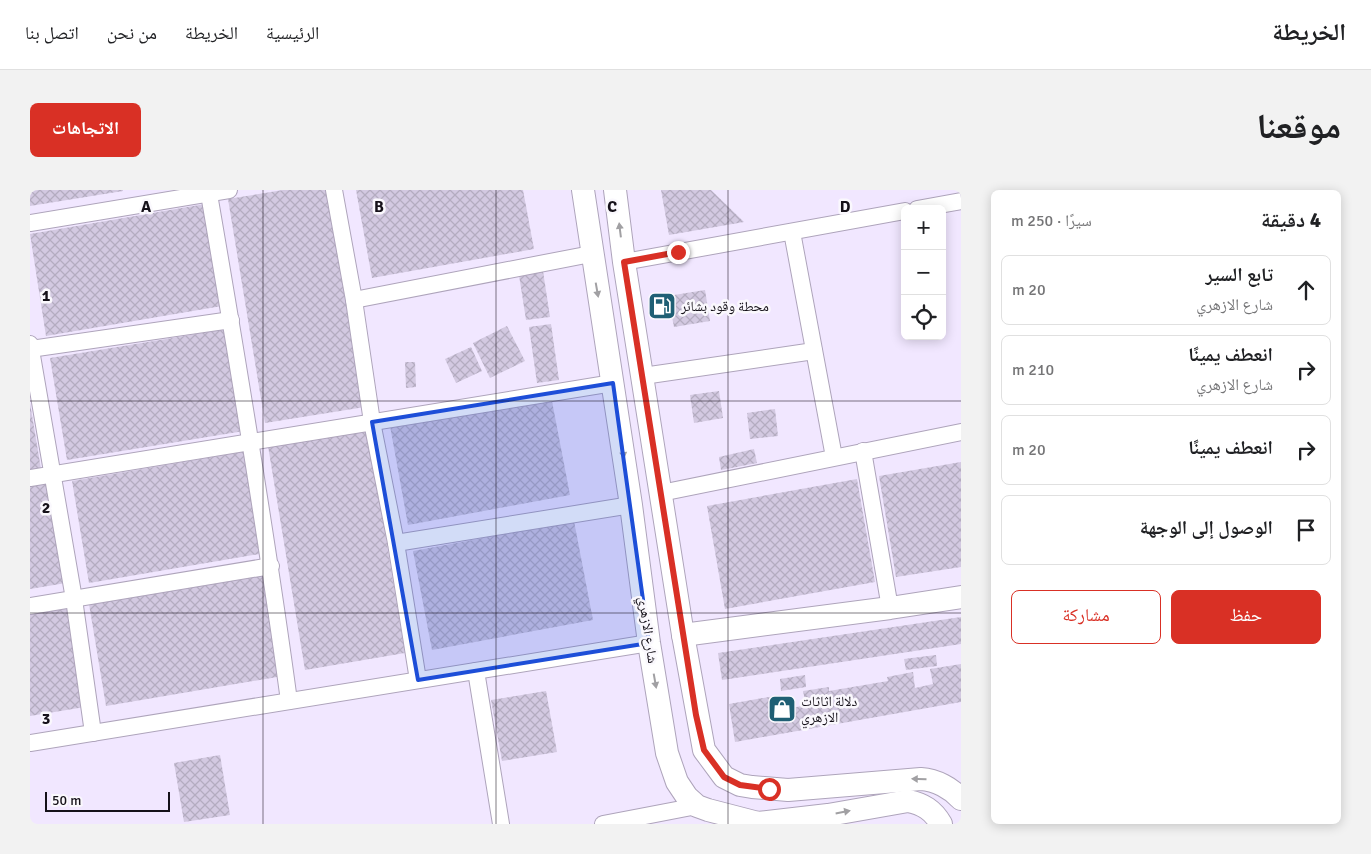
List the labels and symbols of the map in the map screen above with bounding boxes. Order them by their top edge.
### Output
text: A [141,197,152,217]
text: B [374,197,384,217]
text: C [607,197,617,217]
text: D [840,197,851,217]
one-way arrow [616,222,624,238]
route end [667,241,690,264]
one-way arrow [594,282,602,298]
text: 1 [42,286,51,306]
fuel station icon: محطة وقود بشائر [647,291,677,321]
place label: محطة وقود بشائر [680,298,769,315]
one-way arrow [619,443,627,459]
text: 2 [42,498,50,518]
street label: شارع الازهري [632,596,661,665]
one-way arrow [652,673,660,689]
place label: دلالة اثاثات الازهري [801,693,857,728]
shop icon: دلالة اثاثات الازهري [767,694,797,724]
text: 3 [42,709,50,729]
one-way arrow [910,775,926,783]
route start [758,778,781,801]
scale bar [45,789,170,812]
one-way arrow [836,807,852,815]

